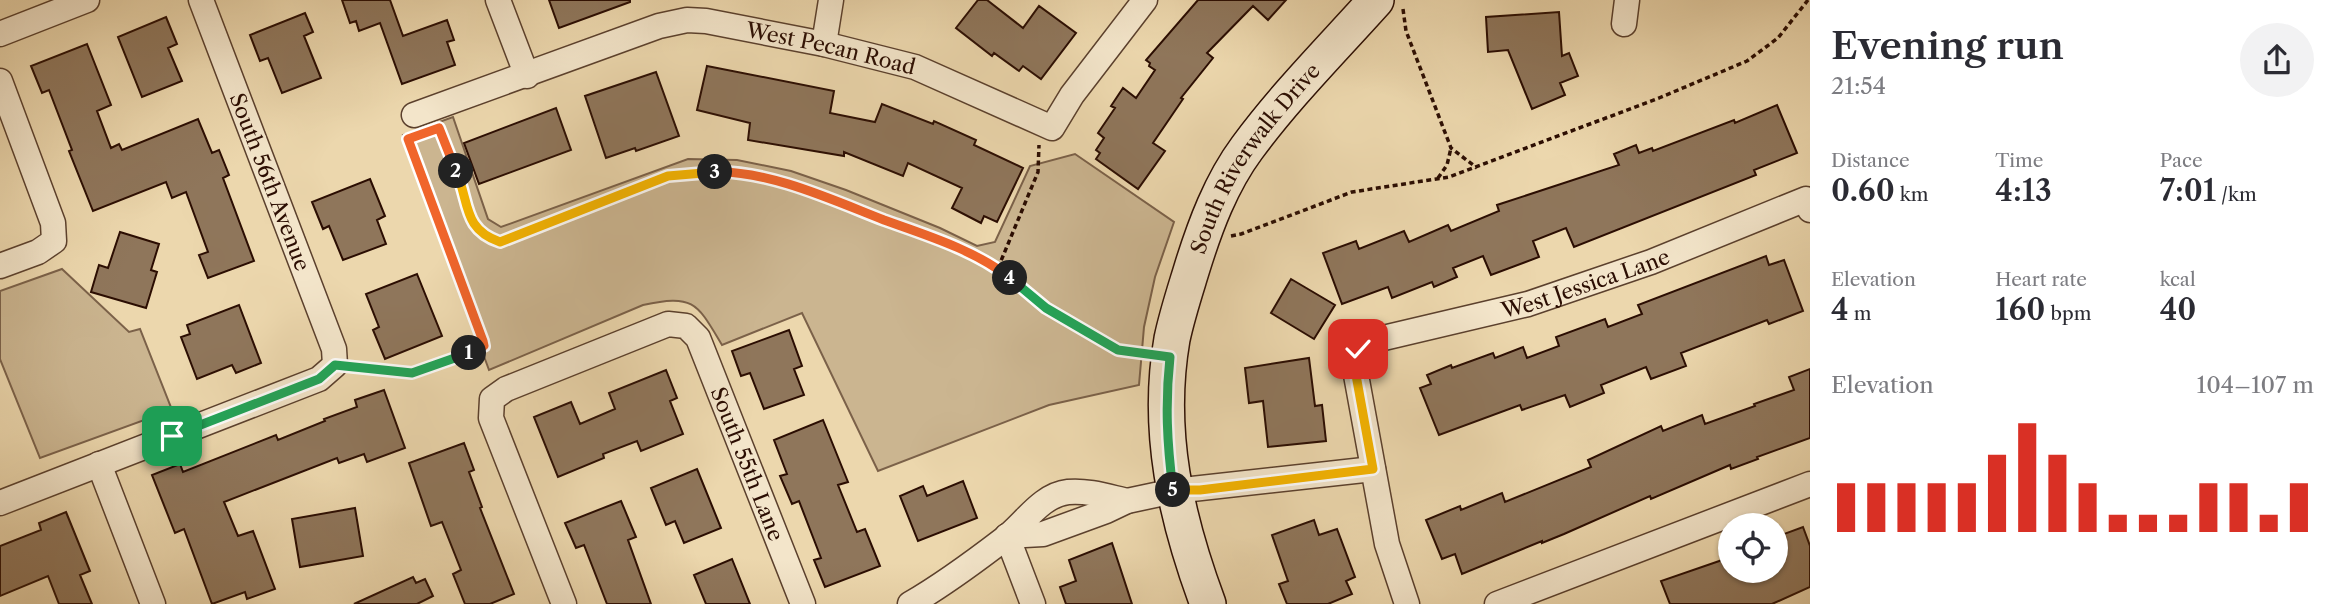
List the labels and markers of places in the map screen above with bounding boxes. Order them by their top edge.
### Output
pin: 2 [438,154,474,188]
pin: 3 [698,154,732,190]
pin: 4 [992,260,1028,296]
pin [1328,319,1388,379]
pin: 1 [452,336,486,370]
pin [142,406,202,466]
pin: 5 [1156,472,1190,508]

